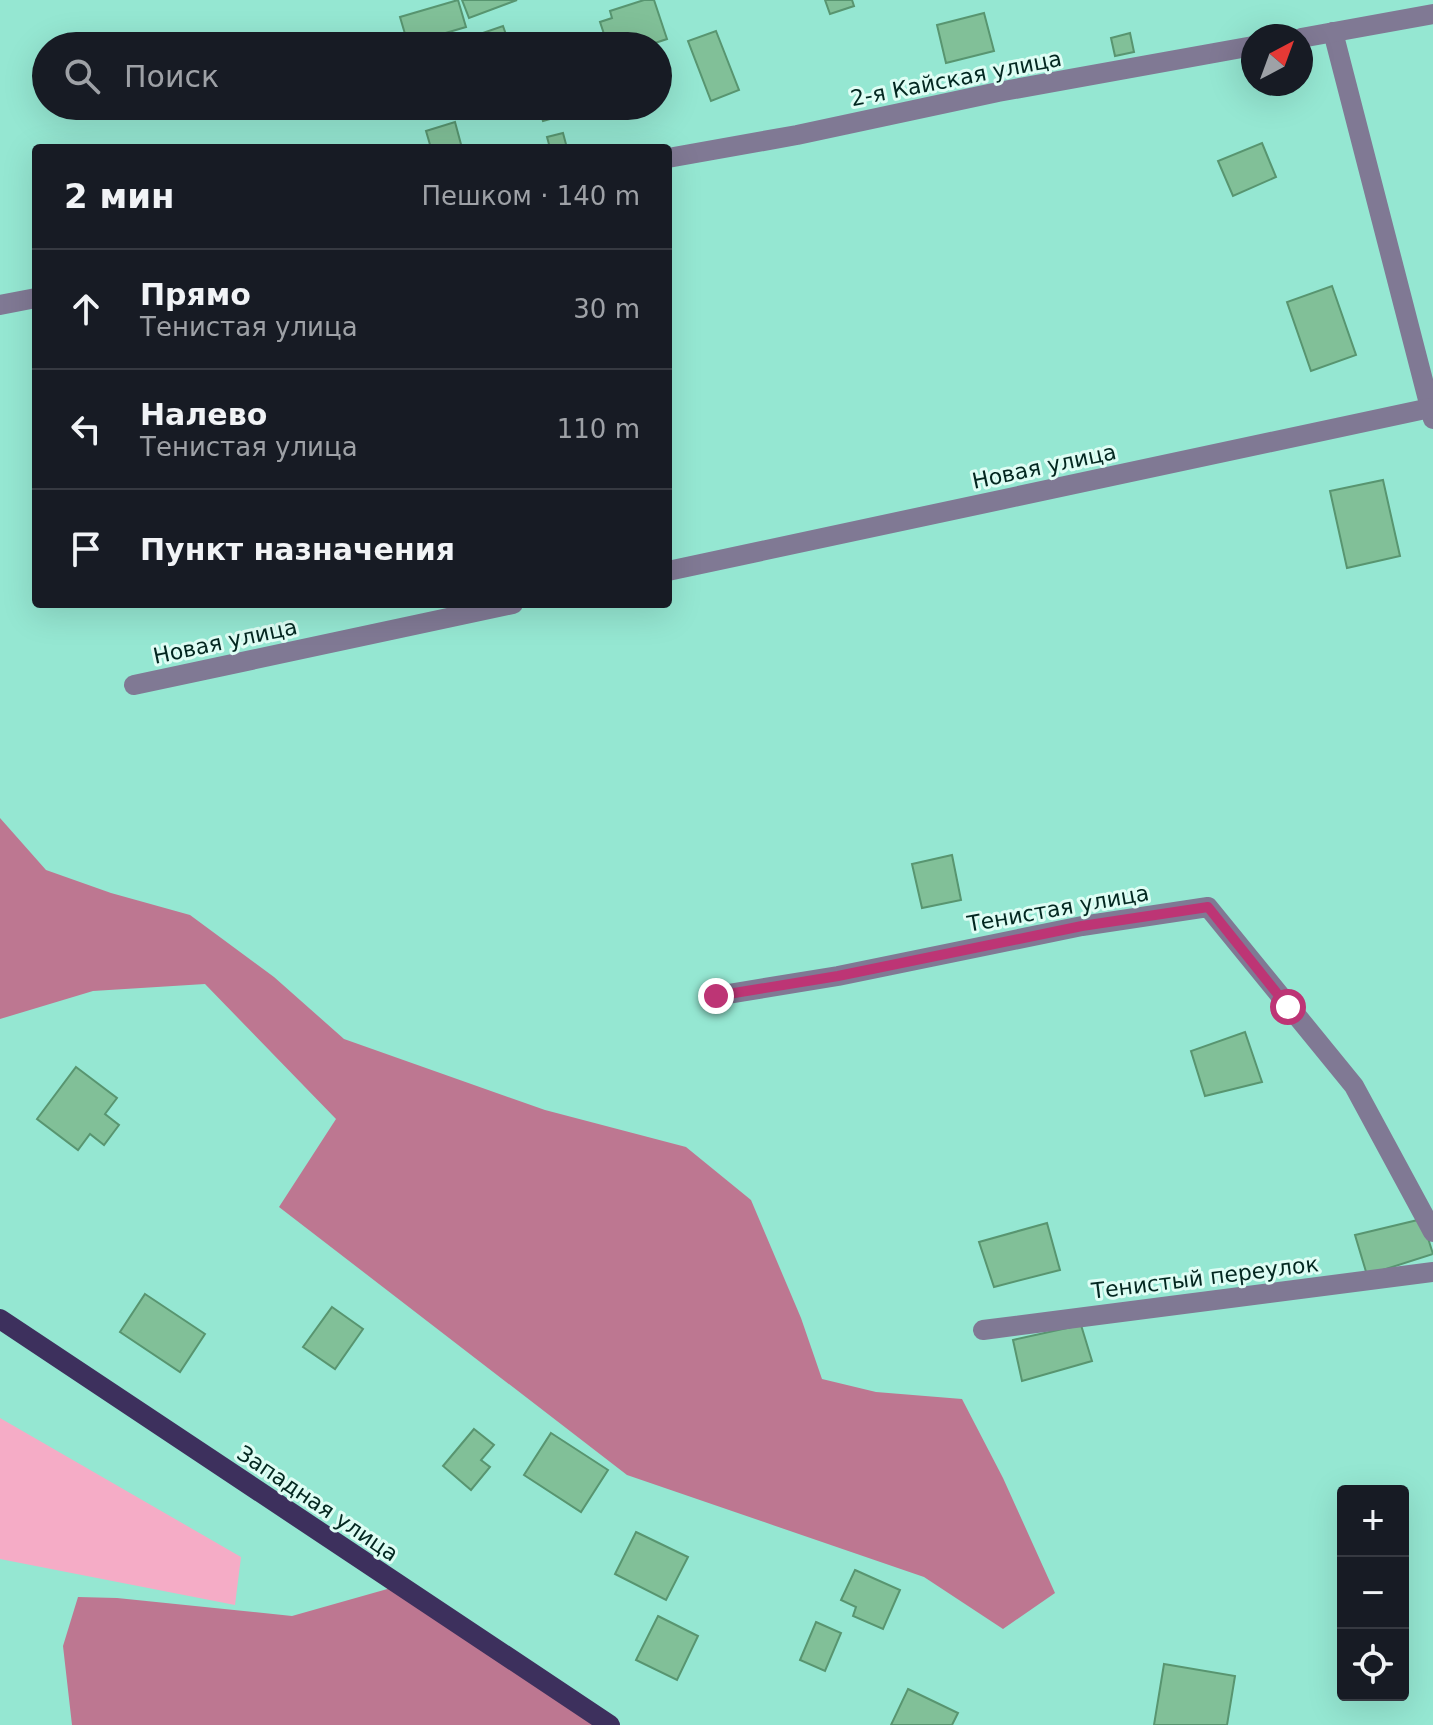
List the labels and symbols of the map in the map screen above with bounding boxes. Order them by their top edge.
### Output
north arrow [1241,24,1313,96]
street label: 2-я Кайская улица [848,46,1064,111]
street label: Новая улица [970,439,1118,494]
street label: Новая улица [151,614,299,669]
street label: Тенистая улица [964,880,1151,937]
route end [698,978,734,1014]
route start [1270,989,1306,1025]
street label: Тенистый переулок [1089,1251,1320,1304]
street label: Западная улица [233,1440,403,1567]

